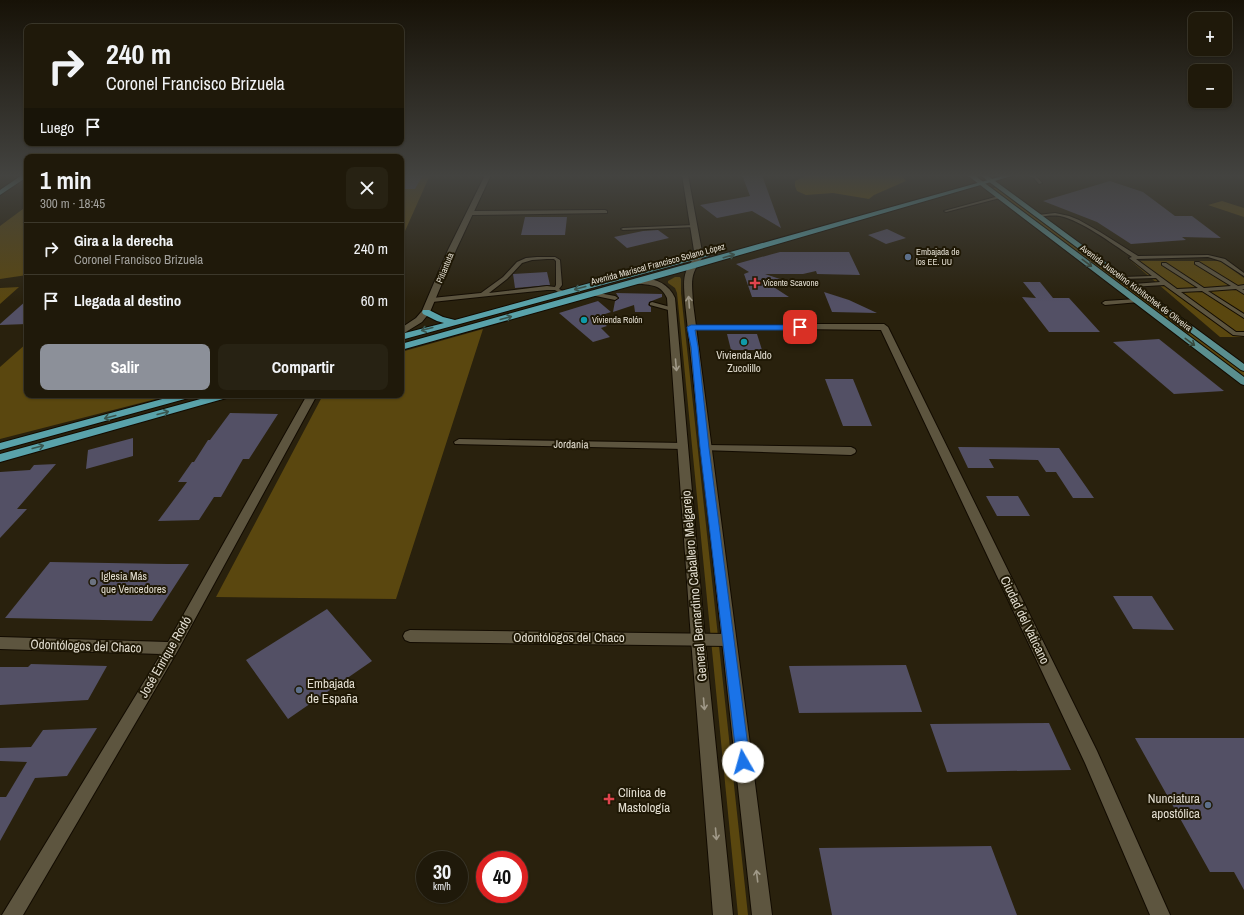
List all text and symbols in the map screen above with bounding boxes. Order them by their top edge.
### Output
map controls [1188,12,1232,108]
button: + [1188,12,1232,56]
text: 240 m [106,35,171,73]
icon: right [40,40,92,92]
button: − [1188,64,1232,108]
text: Coronel Francisco Brizuela [106,71,285,96]
icon: arrive [82,116,104,138]
text: Luego [40,117,74,138]
text: 1 min [40,164,91,196]
button: close [346,167,388,209]
text: 300 m · 18:45 [40,195,105,212]
text: Gira a la derecha [74,230,173,251]
icon: right [40,238,62,260]
text: 240 m [354,238,388,259]
street label: Avenida Mariscal Francisco Solano López [589,240,727,288]
street label: Avenida Juscelino Kubitschek de Oliveira [1077,241,1194,334]
place label: Embajada de los EE. UU [916,246,960,268]
text: Coronel Francisco Brizuela [74,251,203,268]
street label: Pitiantuta [434,251,456,285]
one-way arrow [722,252,735,259]
marker: Embajada de los EE. UU [903,252,913,262]
one-way arrow [1081,259,1092,268]
place label: Vicente Scavone [763,277,819,289]
marker: Vicente Scavone [750,278,760,288]
one-way arrow [574,285,587,293]
icon: arrive [40,290,62,312]
text: Llegada al destino [74,290,181,311]
text: 60 m [361,290,388,311]
one-way arrow [685,296,692,309]
pin [783,310,817,344]
one-way arrow [499,313,512,321]
place label: Vivienda Rolón [592,314,642,326]
marker: Vivienda Rolón [579,315,589,325]
icon: arrive [789,316,811,338]
one-way arrow [421,326,434,334]
marker: Vivienda Aldo Zucolillo [739,337,749,347]
one-way arrow [1185,338,1196,346]
button: Salir [40,344,210,390]
button: Compartir [218,344,388,390]
place label: Vivienda Aldo Zucolillo [716,348,772,375]
one-way arrow [673,358,680,371]
one-way arrow [156,408,169,416]
one-way arrow [104,413,117,421]
street label: Jordania [553,437,589,451]
one-way arrow [31,443,44,450]
street label: General Bernardino Caballero Melgarejo [677,490,711,682]
place label: Iglesia Más que Vencedores [101,569,167,596]
street label: Ciudad del Vaticano [996,573,1054,667]
marker: Iglesia Más que Vencedores [88,577,98,587]
street label: José Enrique Rodó [135,613,195,701]
street label: Odontólogos del Chaco [513,629,625,646]
street label: Odontólogos del Chaco [30,636,142,656]
place label: Embajada de España [307,675,358,707]
marker: Embajada de España [294,685,304,695]
one-way arrow [700,697,708,710]
position arrow [722,741,764,783]
place label: Clínica de Mastología [618,784,670,816]
place label: Nunciatura apostólica [1148,790,1200,822]
marker: Clínica de Mastología [603,793,615,805]
marker: Nunciatura apostólica [1203,800,1213,810]
one-way arrow [712,827,719,840]
speed limit sign: 40 [476,851,528,903]
text: 30 [433,858,451,885]
one-way arrow [753,870,761,883]
text: km/h [433,880,451,893]

